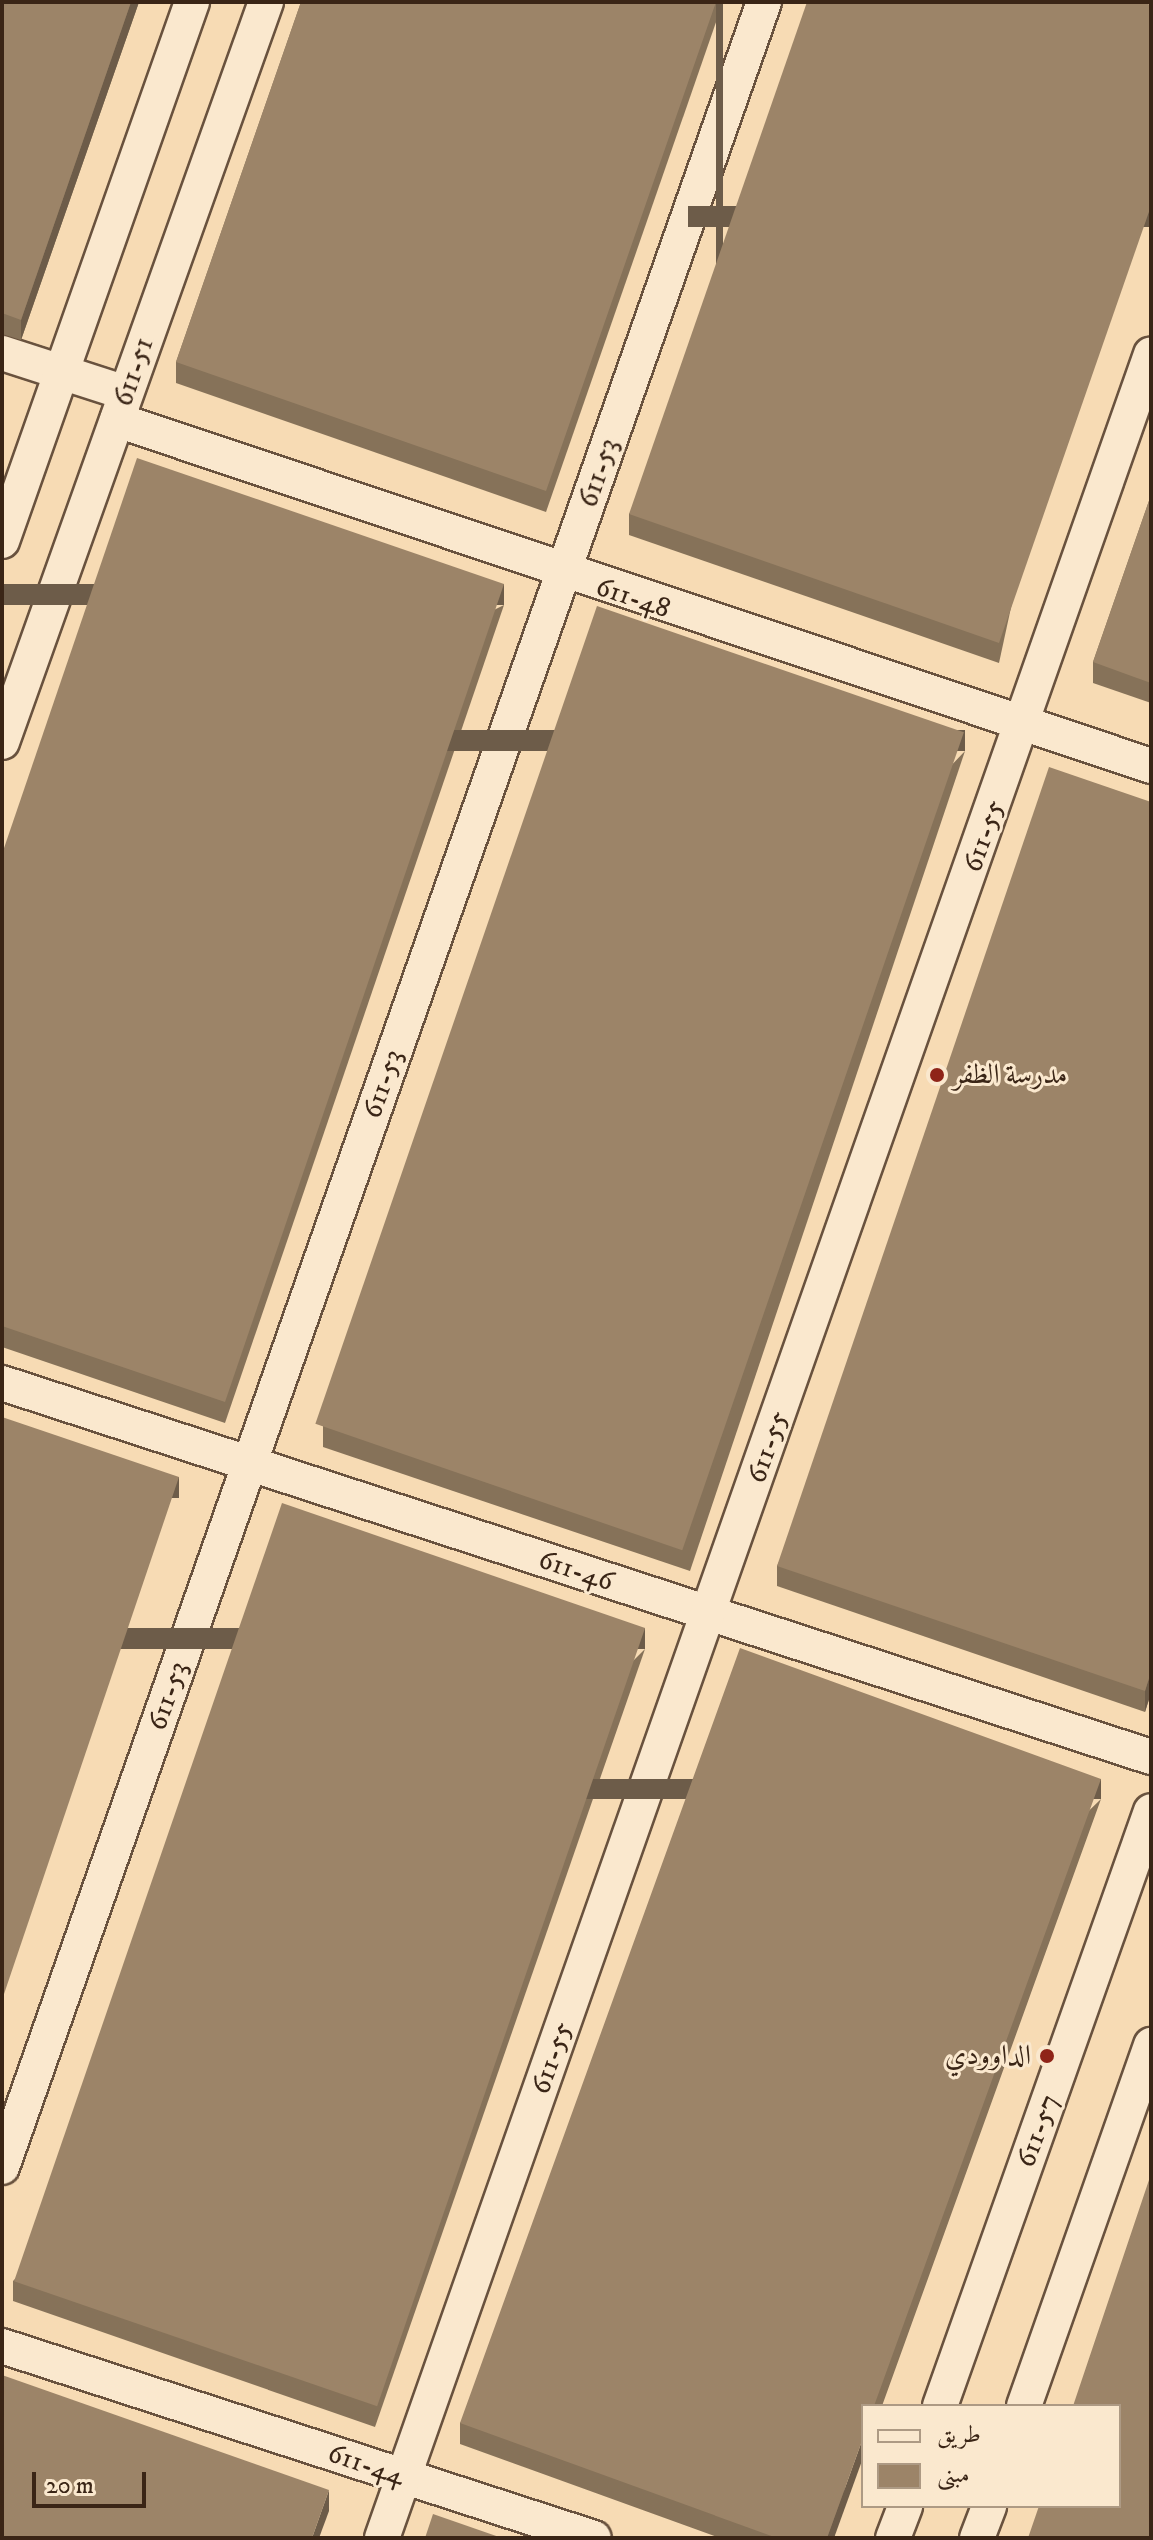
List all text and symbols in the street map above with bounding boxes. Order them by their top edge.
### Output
street label: 611-51 [107,333,161,411]
street label: 611-53 [572,434,626,512]
street label: 611-48 [591,570,675,626]
street label: 611-55 [956,795,1012,877]
street label: 611-53 [356,1045,410,1123]
place label: مدرسة الظفر [953,1058,1067,1092]
marker: مدرسة الظفر [928,1066,946,1084]
street label: 611-55 [740,1406,796,1488]
street label: 611-46 [534,1543,618,1599]
street label: 611-53 [141,1657,195,1735]
street label: 611-55 [524,2017,580,2099]
place label: الداوودي [945,2039,1031,2073]
marker: الداوودي [1038,2047,1056,2065]
street label: 611-57 [1009,2090,1067,2172]
legend [861,2404,1121,2508]
text: طريق [937,2420,981,2450]
street label: 611-44 [323,2437,409,2493]
scale bar [36,2456,150,2506]
text: مبنى [937,2460,970,2490]
text: 20 m [46,2471,94,2501]

